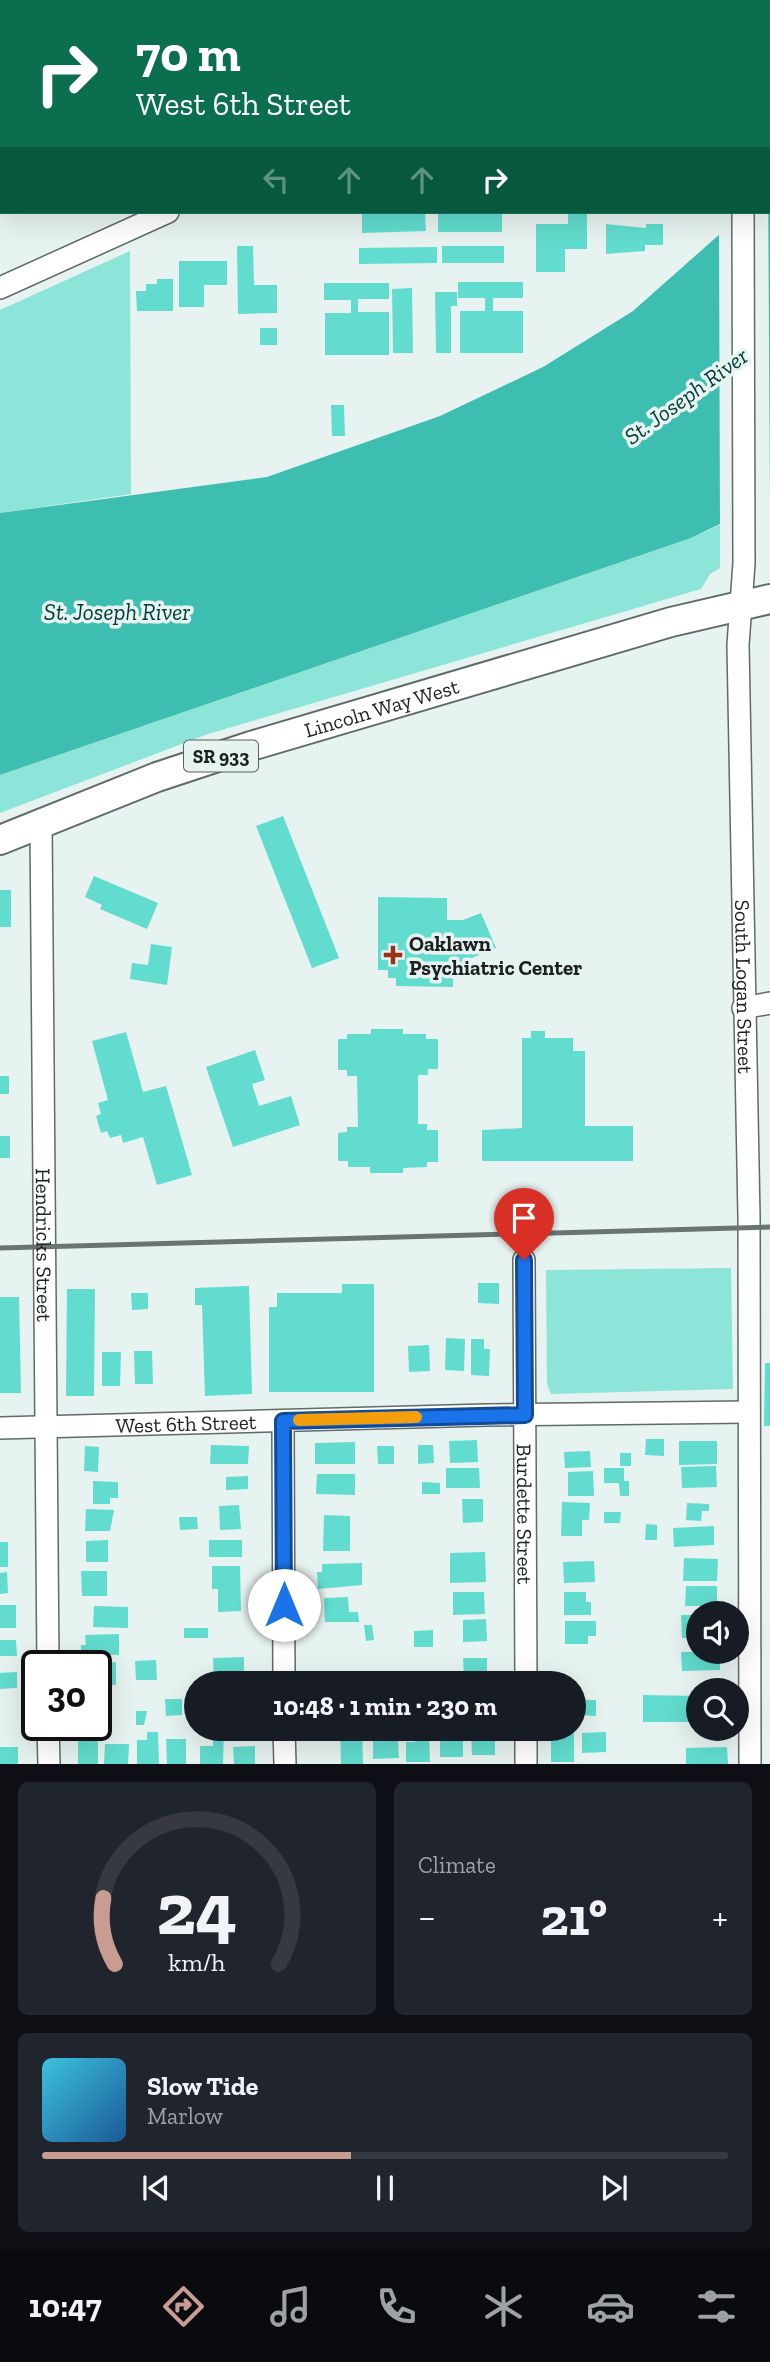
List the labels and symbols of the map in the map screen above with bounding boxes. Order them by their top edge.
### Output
water label: St. Joseph River [619,342,753,450]
water label: St. Joseph River [44,598,190,626]
street label: Lincoln Way West [301,673,462,742]
road number: SR 933 [184,740,258,772]
street label: South Logan Street [730,899,759,1074]
place label: Oaklawn Psychiatric Center [409,931,582,980]
marker: Oaklawn Psychiatric Center [383,945,403,965]
street label: Hendricks Street [31,1168,58,1322]
pin [494,1188,554,1260]
street label: West 6th Street [115,1409,257,1437]
street label: Burdette Street [512,1444,538,1584]
position arrow [247,1568,321,1642]
speed limit sign: 30 [21,1650,112,1741]

